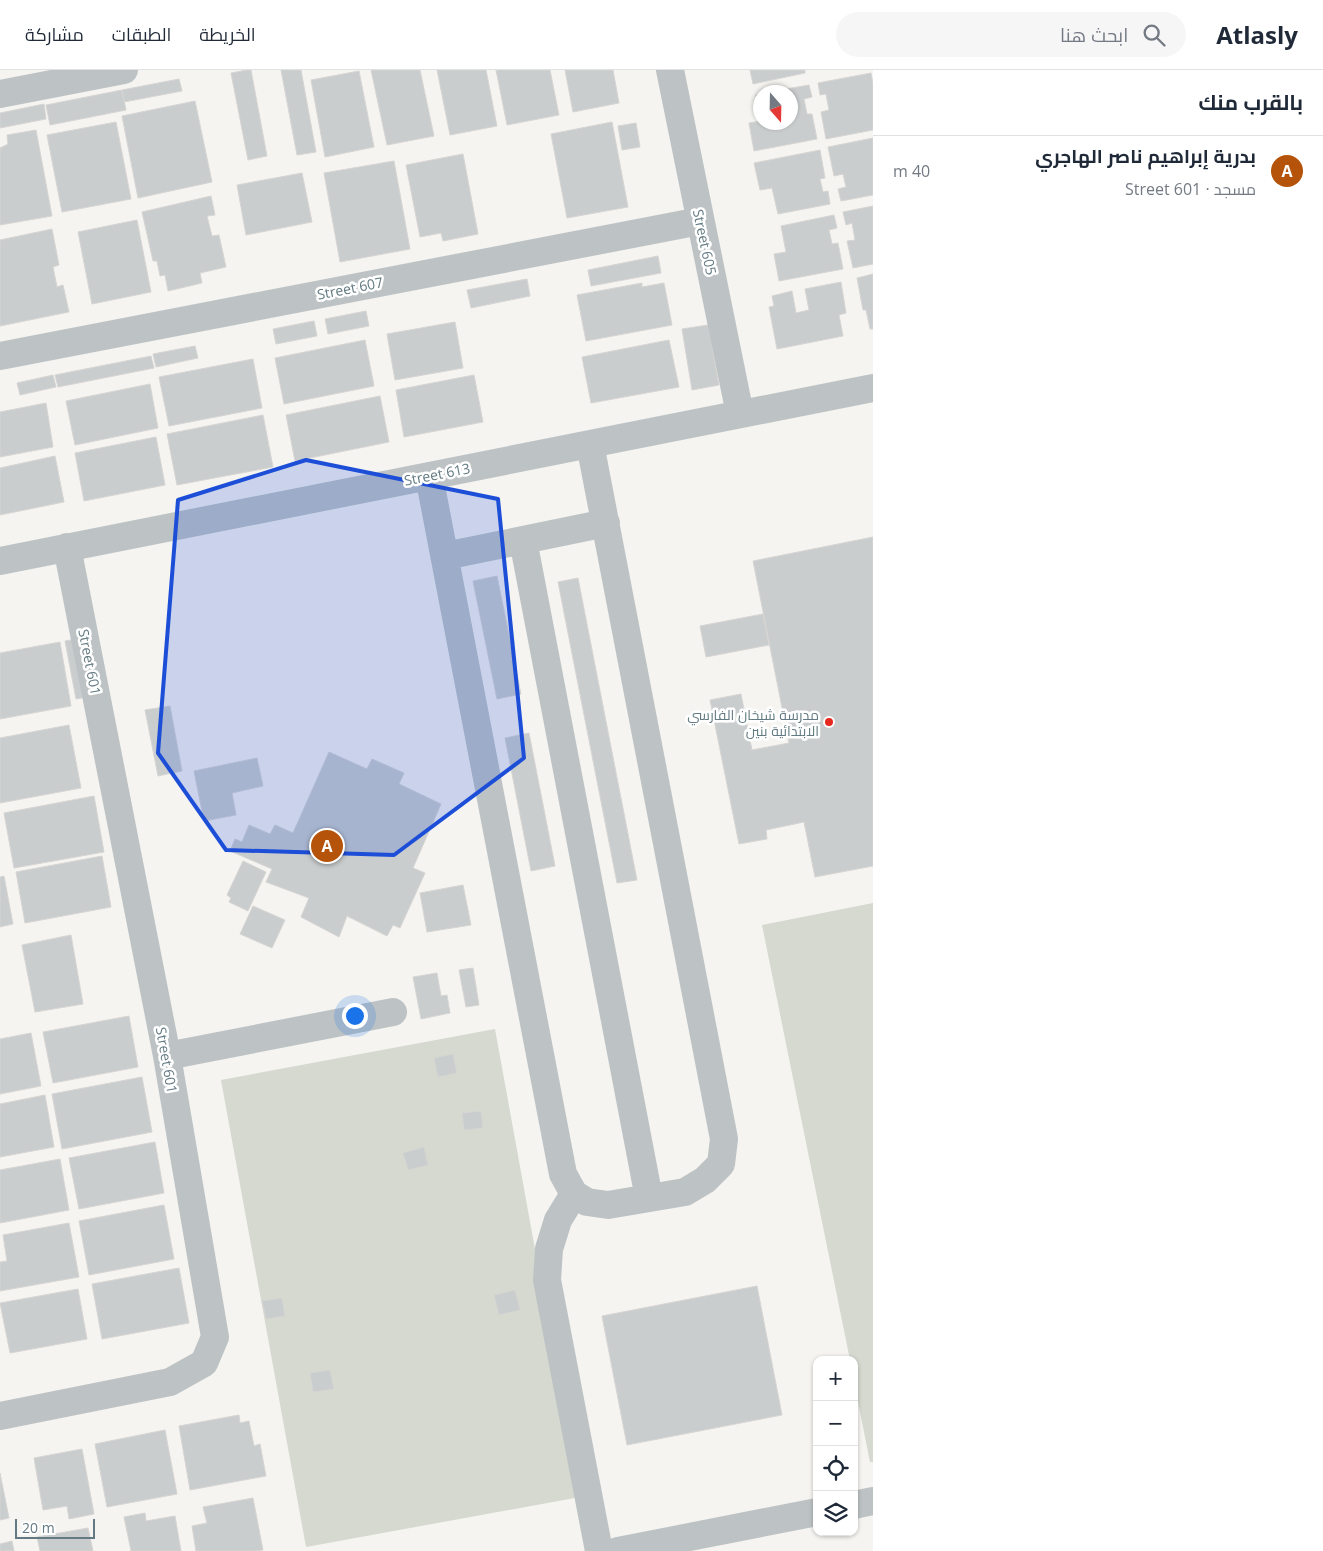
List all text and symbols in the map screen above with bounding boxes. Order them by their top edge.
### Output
search box [836,12,1186,57]
text: Atlasly [1216,18,1298,51]
icon: search [1140,21,1168,49]
text: مشاركة [25,22,84,46]
text: الطبقات [112,22,171,46]
text: الخريطة [199,22,256,46]
text: ابحث هنا [1060,22,1128,48]
north arrow [753,85,798,130]
text: بالقرب منك [1198,88,1303,116]
text: بدرية إبراهيم ناصر الهاجري [1035,143,1256,169]
text: 40 m [893,160,930,182]
text: A [1281,160,1293,182]
text: مسجد · Street 601 [1125,178,1256,200]
street label: Street 605 [689,207,721,277]
street label: Street 607 [315,272,385,304]
street label: Street 613 [402,458,472,490]
street label: Street 601 [74,627,106,697]
place label: مدرسة شيخان الفارسي الابتدائية بنين [687,705,819,740]
marker: مدرسة شيخان الفارسي الابتدائية بنين [823,716,835,728]
pin: A [311,827,343,865]
your location [342,1003,368,1029]
street label: Street 601 [152,1025,182,1095]
map controls [813,1356,858,1536]
button: + [813,1356,858,1401]
button: − [813,1401,858,1446]
button: locate [813,1446,858,1491]
button: layers [813,1491,858,1536]
scale bar [15,1516,95,1539]
text: 20 m [22,1518,55,1537]

